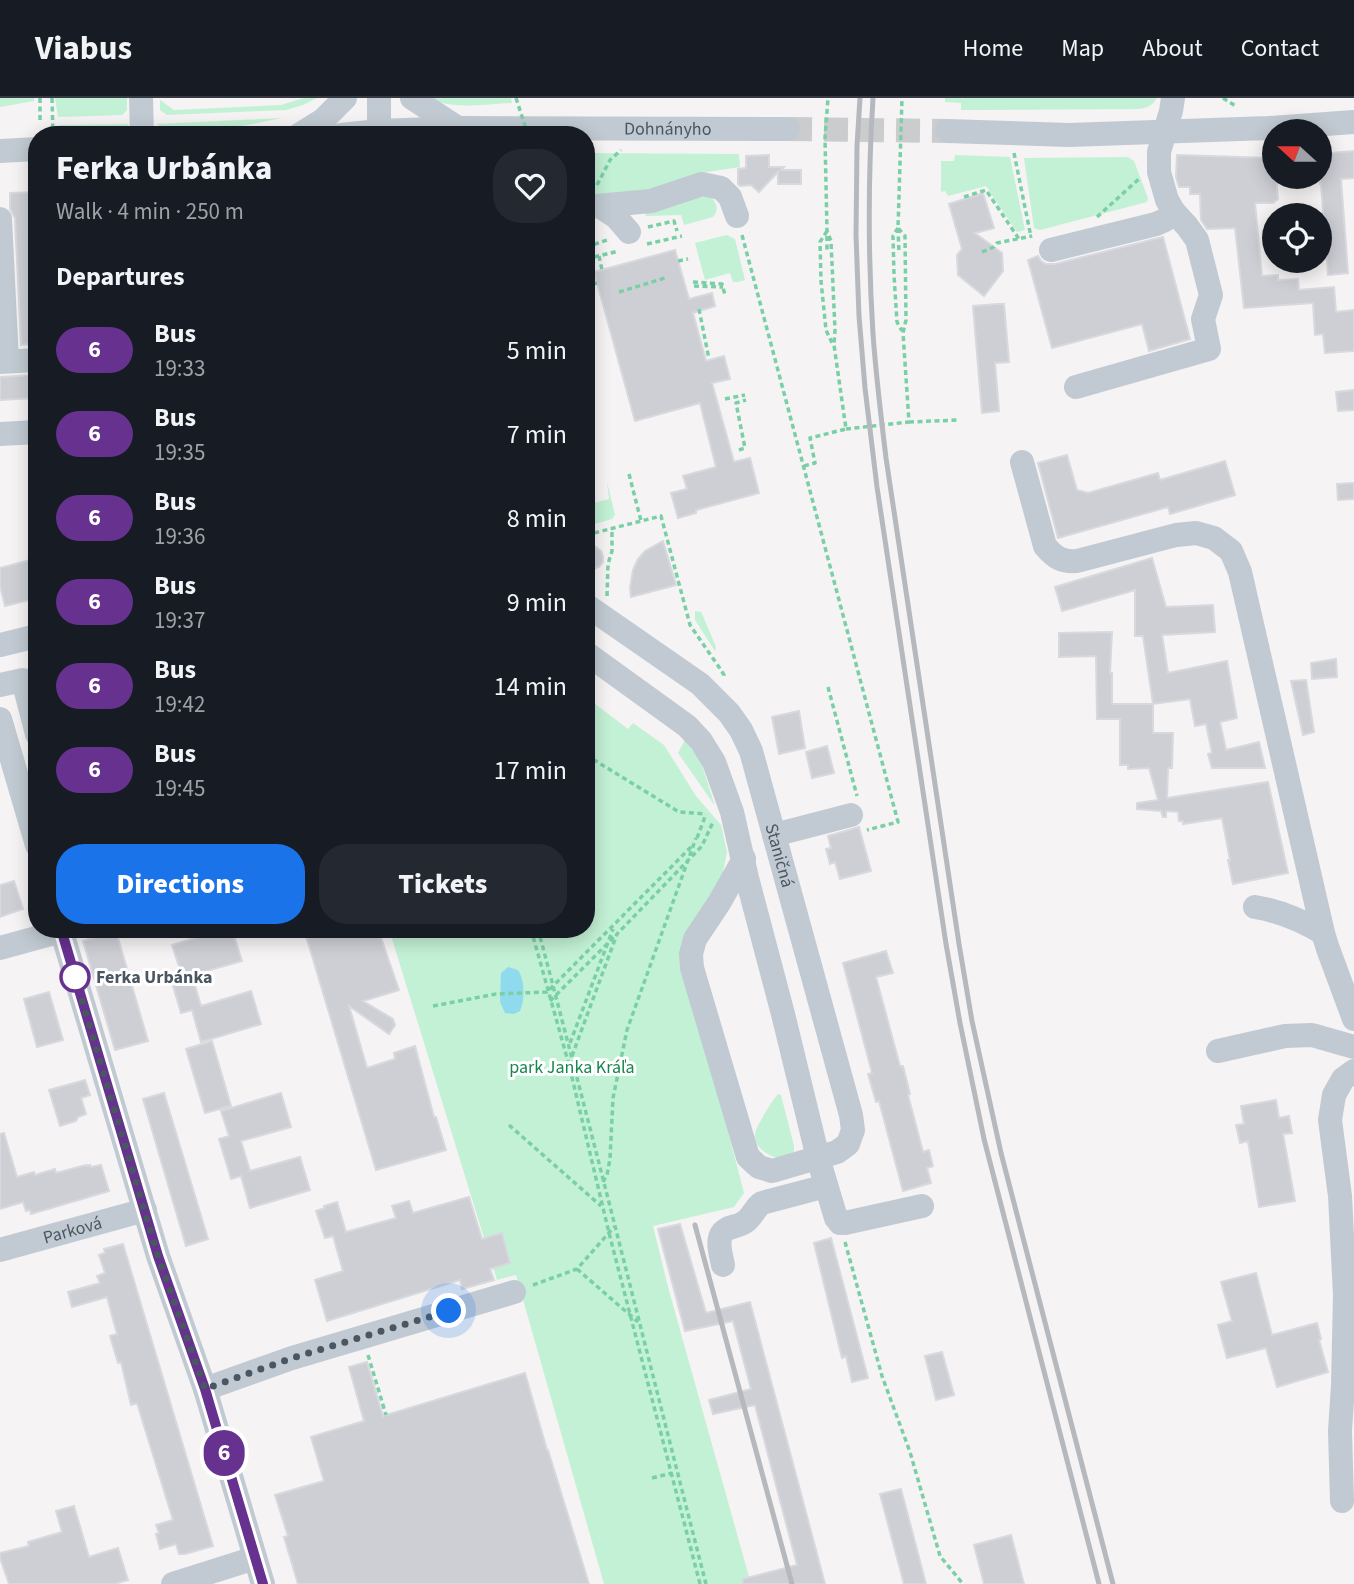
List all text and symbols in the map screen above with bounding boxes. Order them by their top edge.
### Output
text: Viabus [35,25,132,72]
text: Home [963,31,1023,66]
text: Map [1061,31,1104,66]
text: About [1142,31,1203,66]
text: Contact [1241,31,1319,66]
street label: Dohnányho [624,117,711,142]
north arrow [1262,119,1332,189]
map controls [1262,119,1332,273]
text: Ferka Urbánka [56,145,272,192]
button: heart [493,149,567,223]
text: Walk · 4 min · 250 m [56,195,244,228]
button: locate [1262,203,1332,273]
text: Departures [56,258,184,295]
text: Bus [154,315,196,352]
text: 6 [88,332,101,367]
text: 5 min [507,332,567,369]
text: 19:33 [154,352,205,385]
text: Bus [154,399,196,436]
text: 6 [88,416,101,451]
text: 7 min [507,416,567,453]
text: 19:35 [154,436,205,469]
text: Bus [154,483,196,520]
text: 6 [88,500,101,535]
text: 8 min [507,500,567,537]
text: 19:36 [154,520,205,553]
text: Bus [154,567,196,604]
text: 6 [88,584,101,619]
text: 9 min [507,584,567,621]
text: 19:37 [154,604,205,637]
text: Bus [154,651,196,688]
text: 6 [88,668,101,703]
text: 14 min [494,668,567,705]
text: 19:42 [154,688,205,721]
text: Bus [154,735,196,772]
text: 6 [88,752,101,787]
text: 17 min [494,752,567,789]
text: 19:45 [154,772,205,805]
street label: Staničná [758,821,800,890]
button: Directions [56,844,305,924]
button: Tickets [319,844,567,924]
marker: Ferka Urbánka [60,962,90,992]
place label: Ferka Urbánka [96,965,213,990]
park label: park Janka Kráľa [509,1055,635,1080]
street label: Parková [40,1210,105,1251]
your location [431,1293,466,1328]
line badge: 6 [201,1430,247,1476]
text: 6 [218,1435,230,1470]

